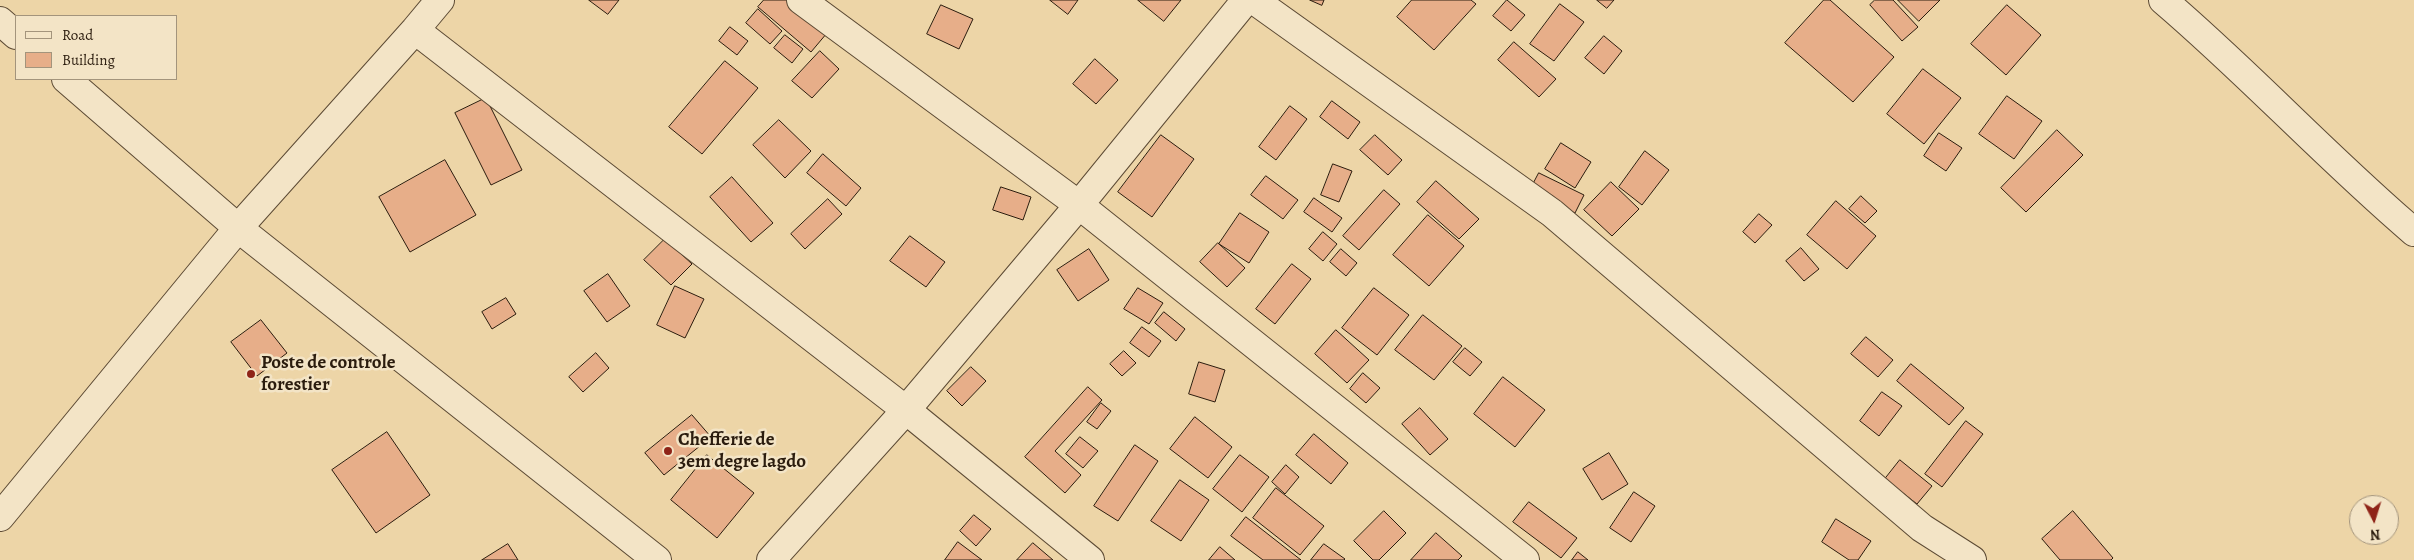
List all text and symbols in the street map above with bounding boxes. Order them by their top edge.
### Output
legend [15,15,178,80]
text: Road [62,25,93,45]
text: Building [62,50,115,70]
place label: Poste de controle forestier [261,352,395,396]
marker: Poste de controle forestier [245,368,257,380]
place label: Chefferie de 3em degre lagdo [678,429,806,473]
marker: Chefferie de 3em degre lagdo [662,445,674,457]
north arrow [2349,495,2399,545]
text: N [2369,525,2381,544]

